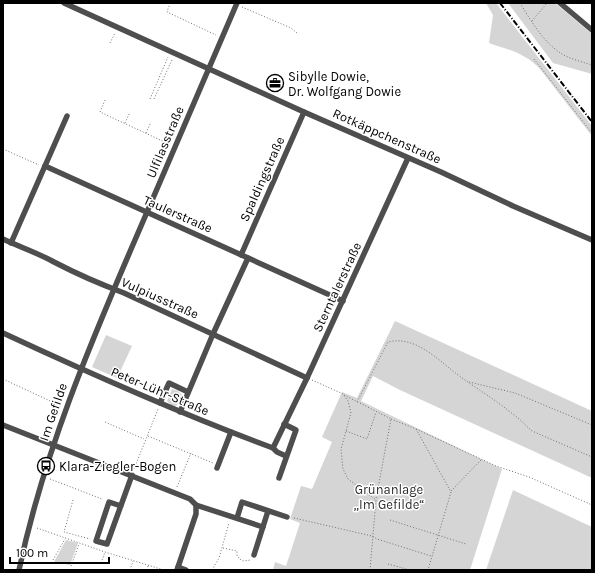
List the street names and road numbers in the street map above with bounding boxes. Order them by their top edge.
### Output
street label: Ulfilasstraße [143,104,187,180]
street label: Rotkäppchenstraße [331,105,444,167]
street label: Spaldingstraße [237,134,288,224]
street label: Taulerstraße [141,192,215,236]
street label: Sterntalerstraße [310,239,364,334]
street label: Vulpiusstraße [119,274,201,322]
street label: Peter-Lühr-Straße [109,364,212,419]
street label: Im Gefilde [36,381,70,443]

